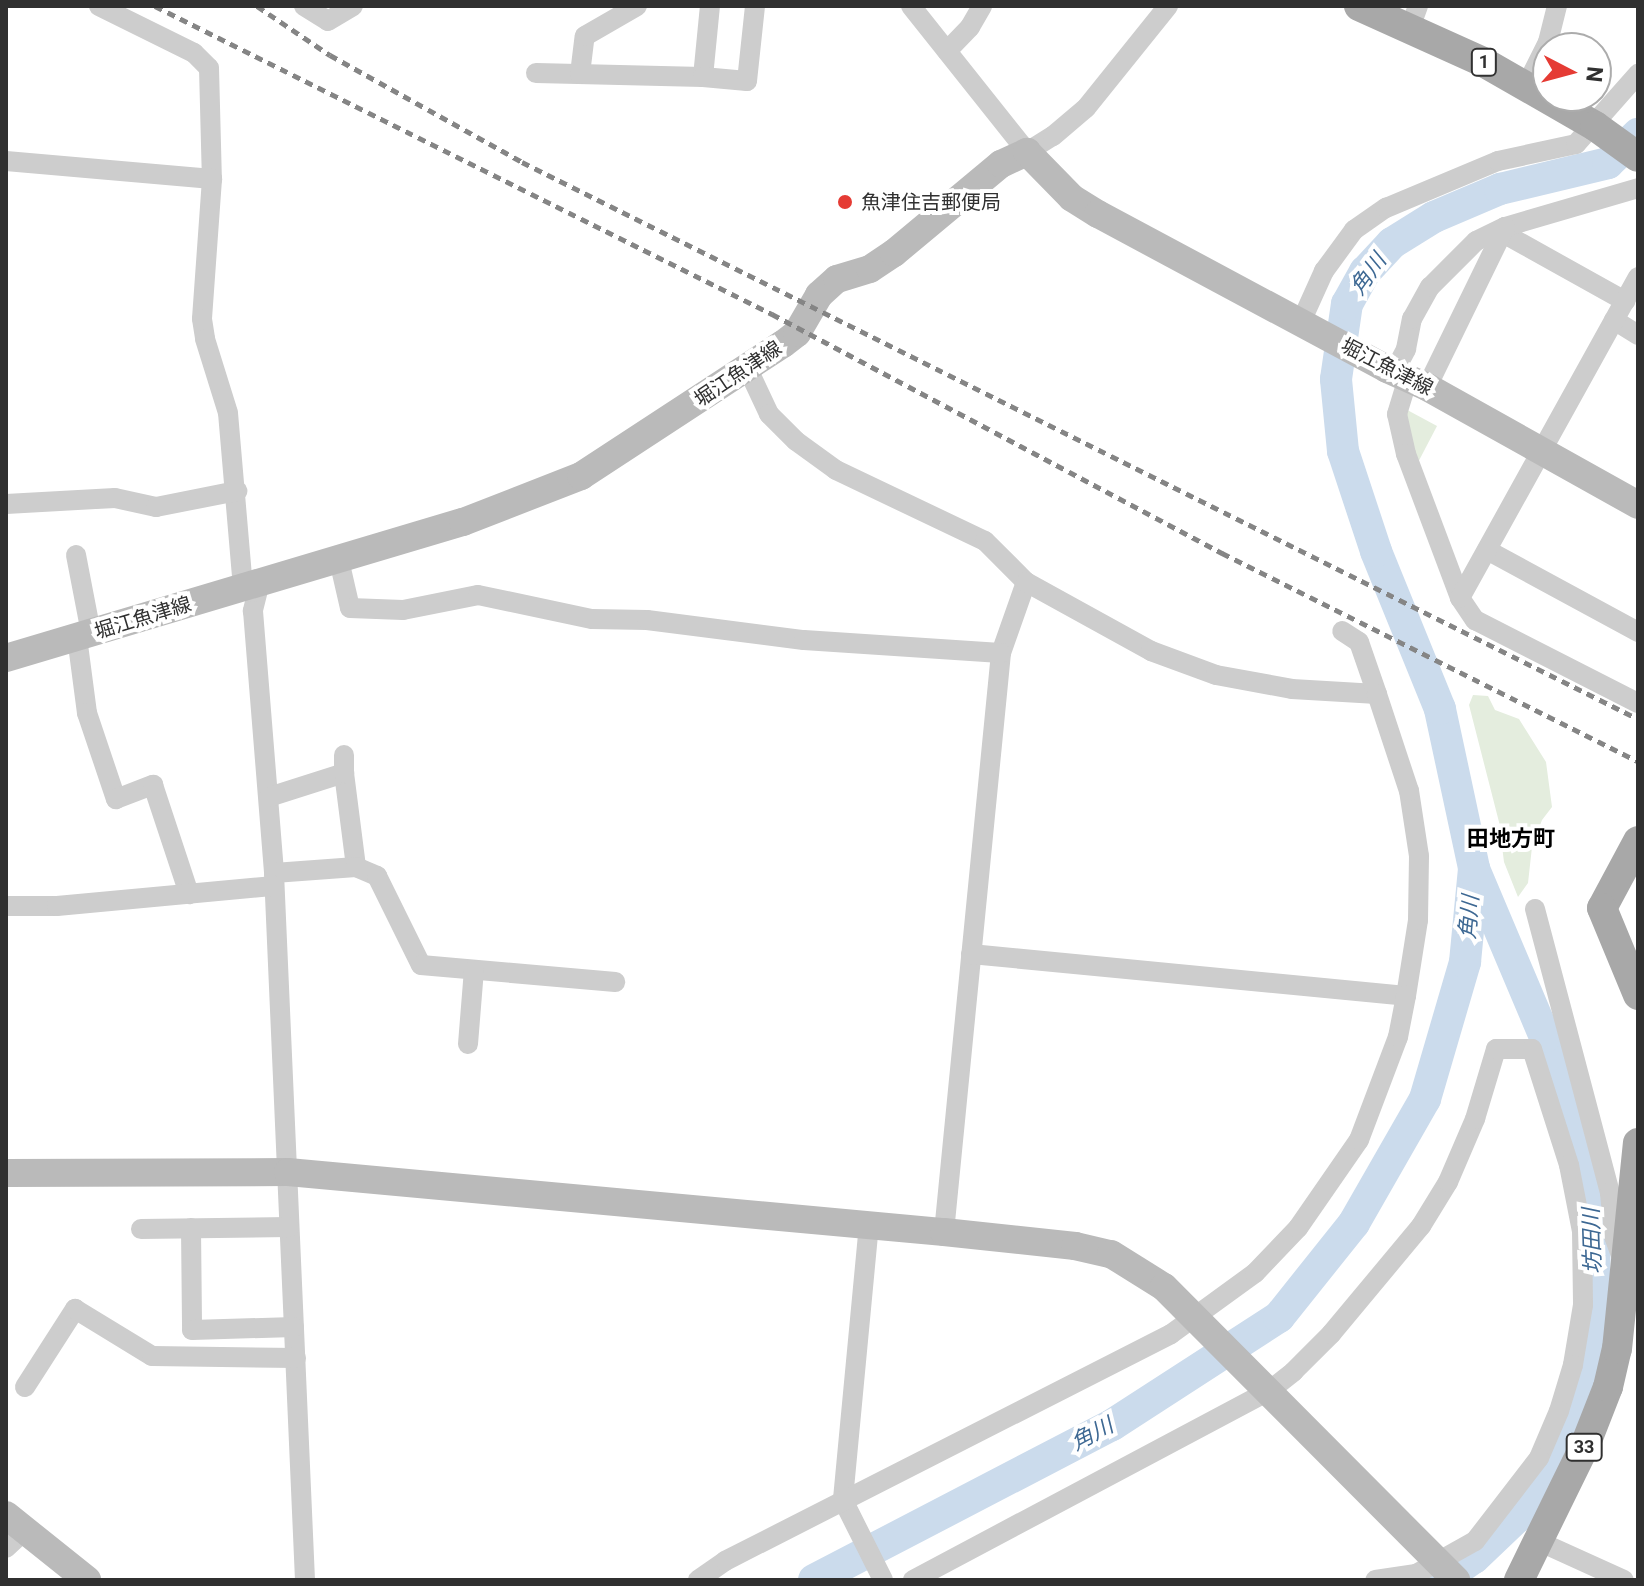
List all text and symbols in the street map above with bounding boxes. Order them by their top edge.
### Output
north arrow [1532,32,1612,112]
road number: 1 [1470,48,1498,76]
text: N [1581,65,1608,83]
place label: 魚津住吉郵便局 [861,190,1001,214]
marker: 魚津住吉郵便局 [836,193,854,211]
water label: 角川 [1344,248,1392,300]
street label: 堀江魚津線 [1337,334,1437,400]
street label: 堀江魚津線 [690,336,786,412]
street label: 堀江魚津線 [92,592,194,644]
district label: 田地方町 [1467,826,1555,852]
water label: 角川 [1454,894,1484,940]
water label: 坊田川 [1578,1208,1606,1274]
water label: 角川 [1066,1412,1118,1456]
road number: 33 [1564,1433,1604,1461]

